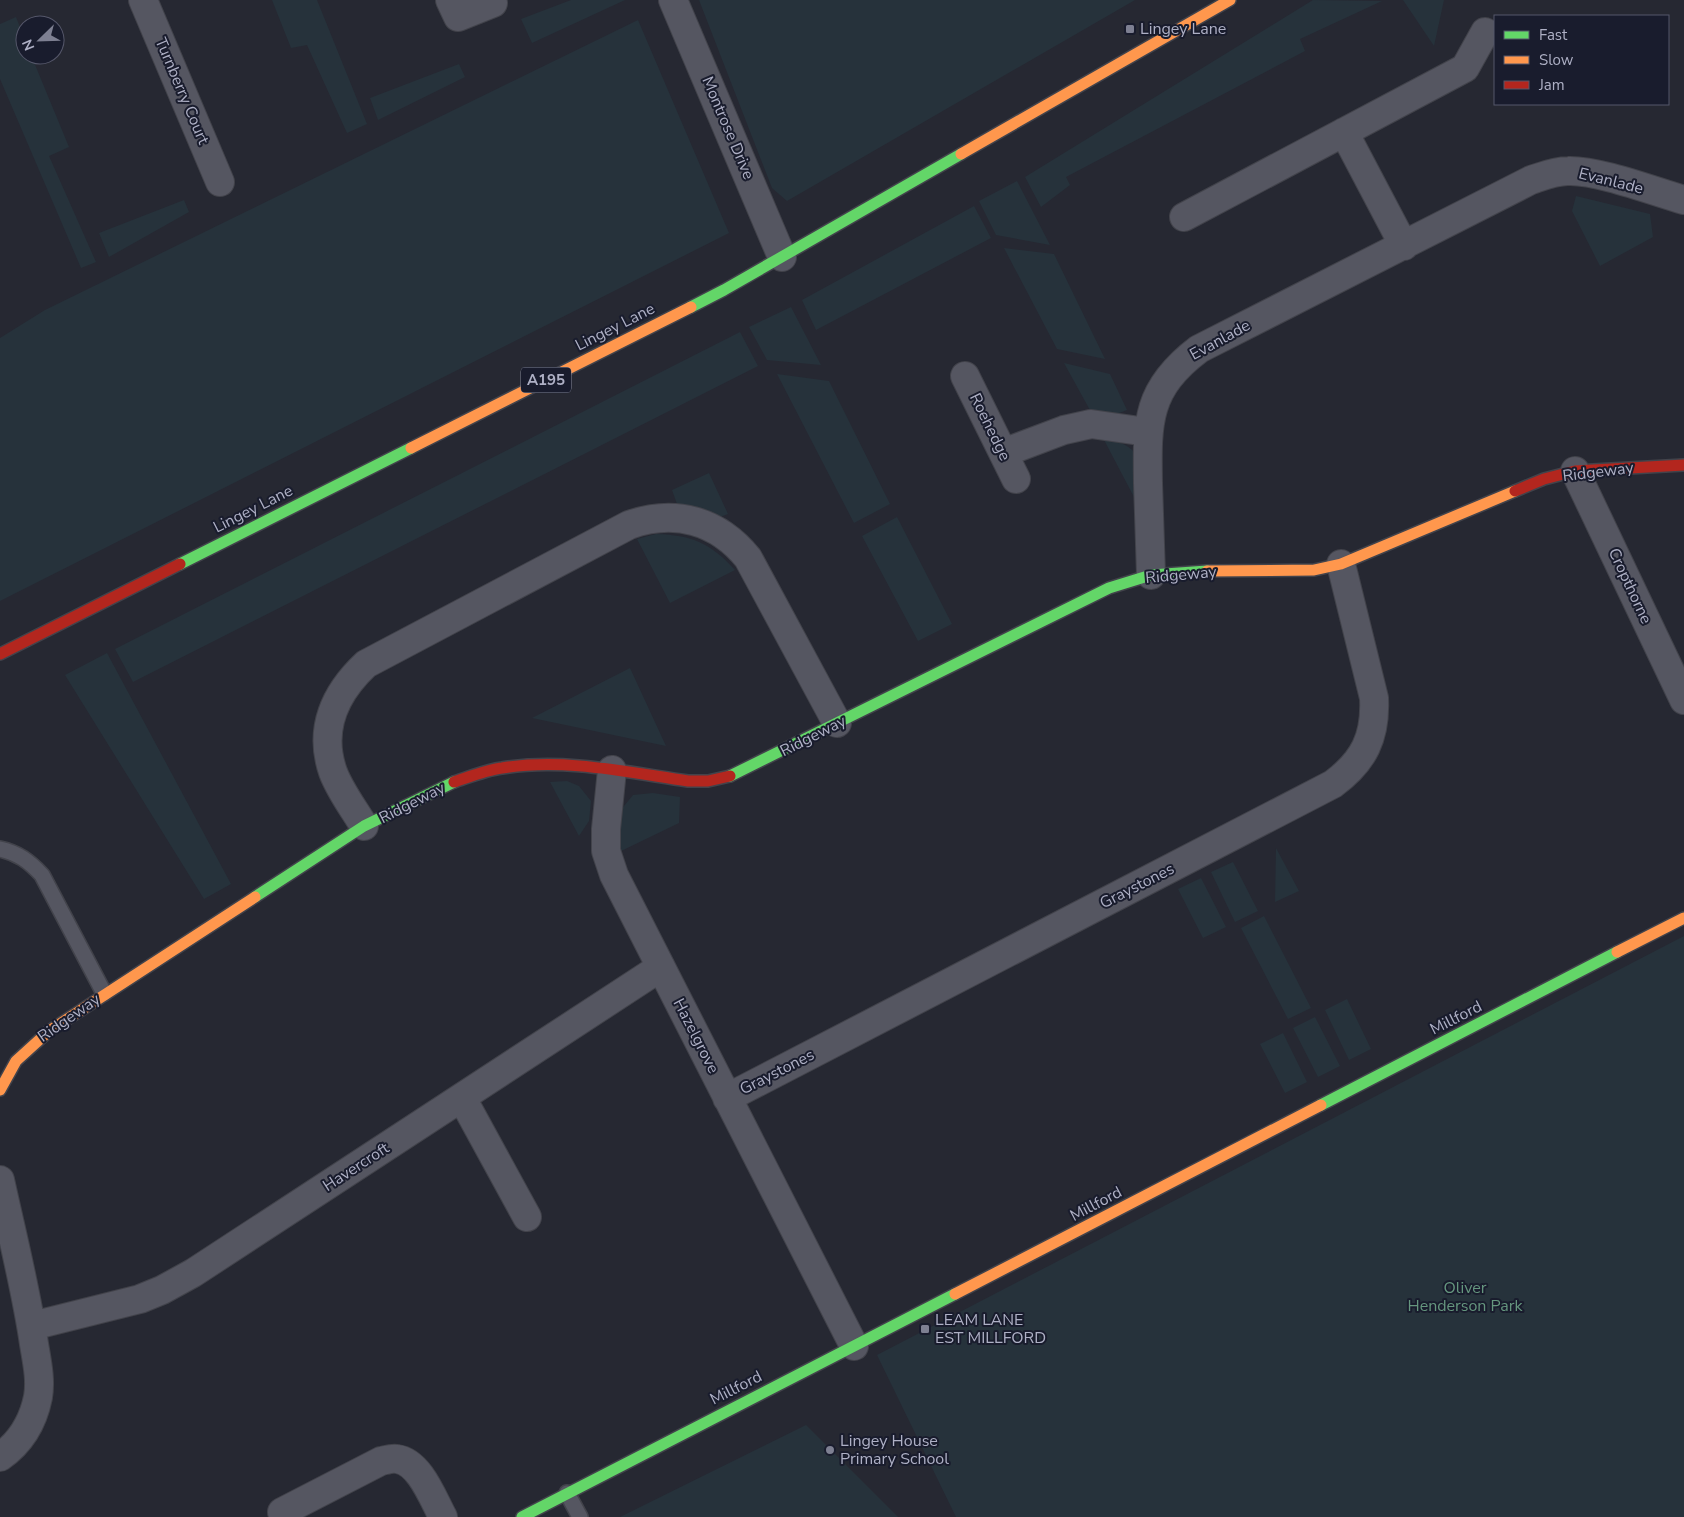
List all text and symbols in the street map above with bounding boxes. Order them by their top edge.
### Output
north arrow [15,15,65,65]
legend [1494,15,1669,105]
place label: Lingey Lane [1140,18,1226,40]
marker: Lingey Lane [1124,23,1136,35]
text: Fast [1539,25,1568,45]
street label: Turnberry Court [150,34,215,148]
text: N [18,36,39,53]
text: Slow [1539,50,1574,70]
street label: Montrose Drive [696,73,760,183]
text: Jam [1538,75,1565,95]
street label: Evanlade [1576,162,1646,200]
street label: Lingey Lane [572,298,658,356]
street label: Evanlade [1186,314,1254,366]
road number: A195 [521,368,571,392]
street label: Roehedge [964,389,1016,465]
street label: Ridgeway [1561,457,1636,487]
street label: Lingey Lane [210,480,296,538]
street label: Cropthorne [1603,544,1657,628]
street label: Ridgeway [1144,561,1218,589]
street label: Ridgeway [776,710,851,762]
street label: Ridgeway [375,777,450,829]
street label: Graystones [1096,858,1178,914]
street label: Ridgeway [33,988,105,1048]
street label: Hazelgrove [668,995,724,1077]
street label: Millford [1426,996,1486,1040]
street label: Graystones [736,1044,818,1100]
street label: Havercroft [318,1137,394,1197]
street label: Millford [1066,1181,1126,1227]
park label: Oliver Henderson Park [1407,1277,1523,1317]
place label: LEAM LANE EST MILLFORD [935,1309,1046,1349]
marker: LEAM LANE EST MILLFORD [919,1323,931,1335]
street label: Millford [706,1366,766,1410]
place label: Lingey House Primary School [840,1430,949,1470]
marker: Lingey House Primary School [824,1444,836,1456]

